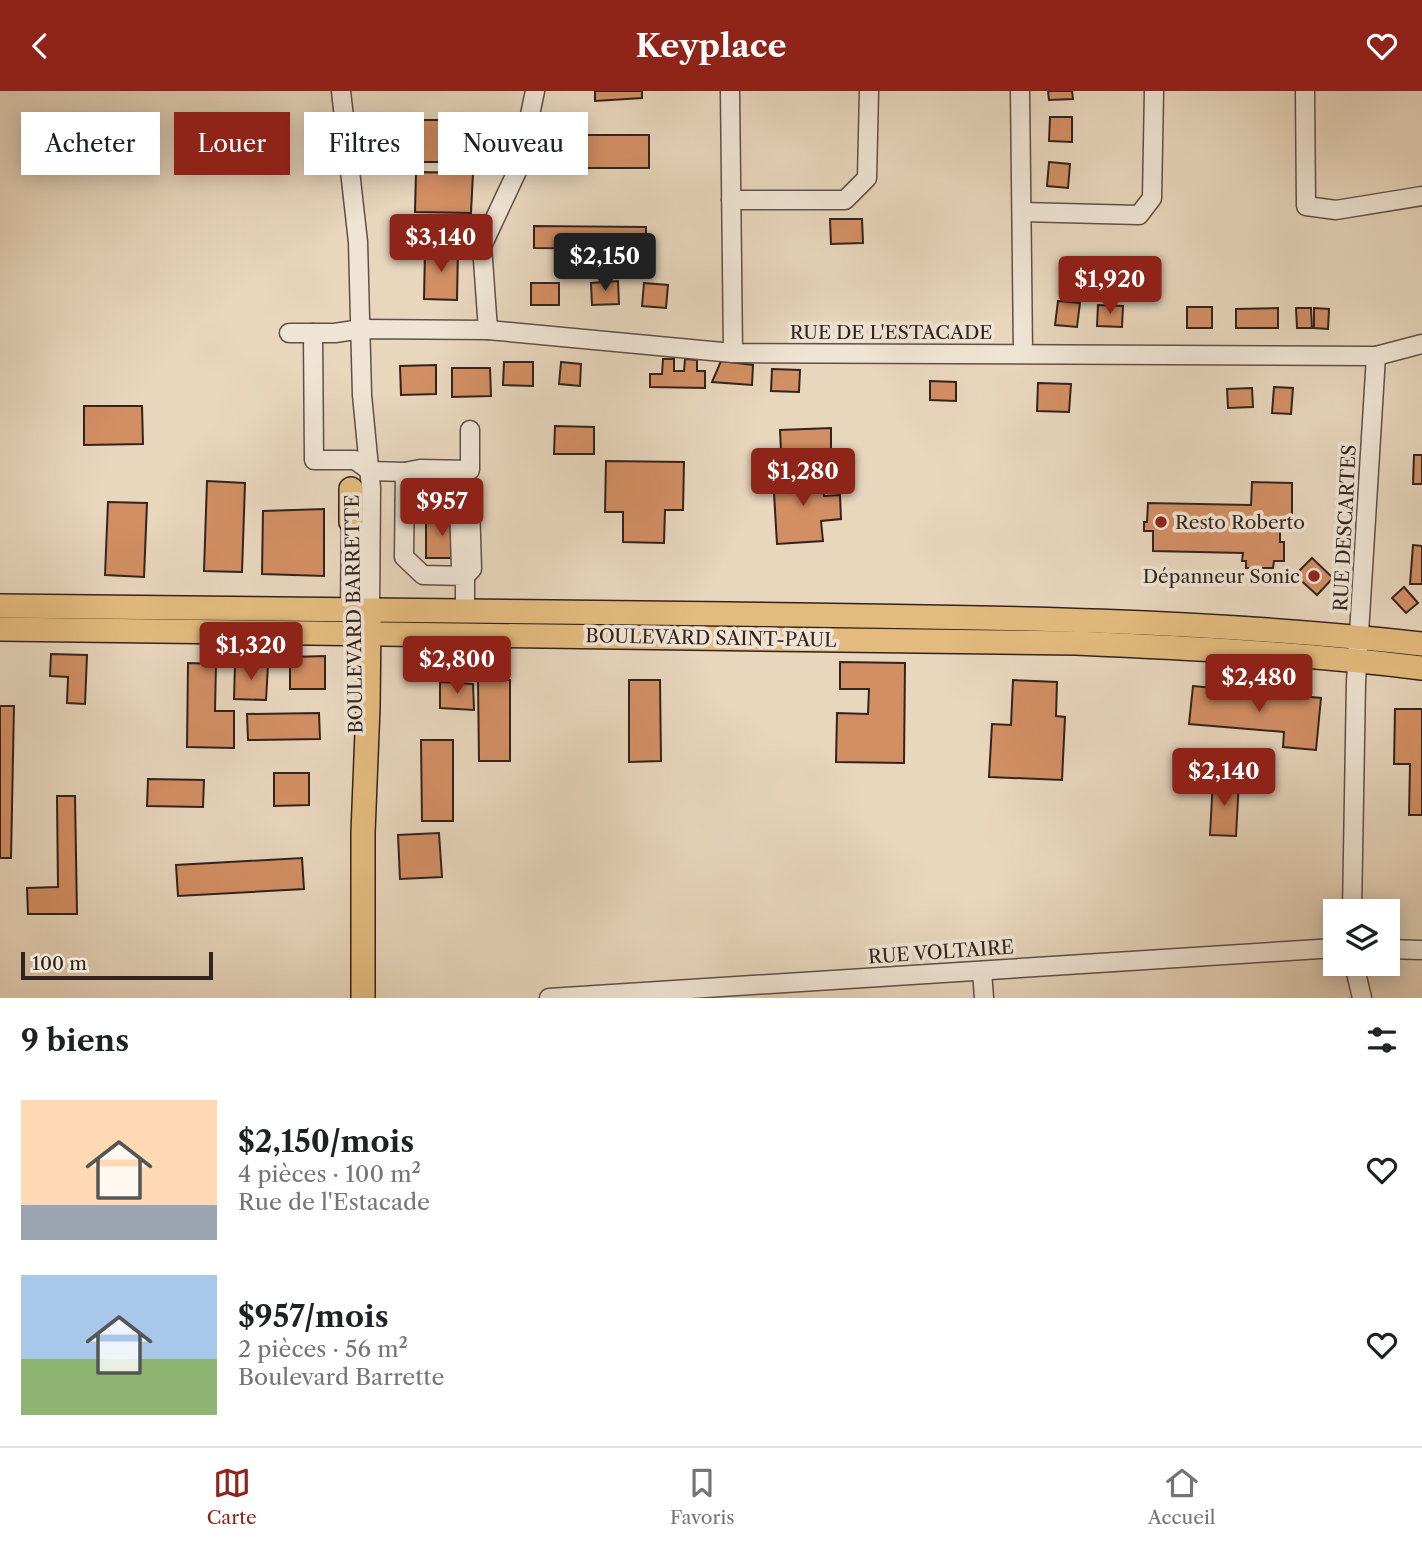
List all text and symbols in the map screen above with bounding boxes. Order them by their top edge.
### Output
text: Keyplace [635,26,787,65]
icon: back [21,27,59,65]
icon: heart [1363,27,1401,65]
chip: Acheter [21,112,160,175]
chip: Louer [174,112,290,175]
chip: Filtres [304,112,424,175]
chip: Nouveau [438,112,588,175]
pin: $3,140 [384,215,498,274]
text: $3,140 [406,223,476,251]
pin: $2,150 [548,233,662,293]
text: $2,150 [570,242,640,270]
pin: $1,920 [1053,257,1167,316]
text: $1,920 [1075,265,1145,293]
street label: RUE DE L'ESTACADE [790,321,992,344]
street label: RUE DESCARTES [1329,444,1361,612]
pin: $1,280 [746,449,860,508]
text: $1,280 [767,457,839,485]
pin: $957 [401,479,483,538]
text: $957 [416,487,468,515]
street label: BOULEVARD BARRETTE [340,494,368,734]
place label: Resto Roberto [1175,511,1305,534]
marker: Resto Roberto [1153,514,1169,530]
place label: Dépanneur Sonic [1143,565,1300,588]
marker: Dépanneur Sonic [1306,568,1322,584]
pin: $1,320 [194,623,308,682]
street label: BOULEVARD SAINT-PAUL [585,624,837,652]
text: $1,320 [216,631,286,659]
pin: $2,800 [400,637,514,696]
text: $2,800 [419,645,495,673]
pin: $2,480 [1202,655,1316,714]
text: $2,480 [1221,663,1297,691]
pin: $2,140 [1167,749,1281,808]
text: $2,140 [1188,757,1260,785]
map controls [1323,899,1400,976]
button: layers [1323,899,1400,976]
street label: RUE VOLTAIRE [867,935,1015,969]
scale bar [21,949,214,981]
text: 100 m [32,952,87,975]
icon: filters [1363,1021,1401,1059]
text: 9 biens [21,1022,129,1059]
text: $2,150/mois [238,1123,414,1160]
icon: home [77,1128,161,1212]
icon: heart [1363,1151,1401,1189]
text: 4 pièces · 100 m² [238,1160,421,1188]
text: Rue de l'Estacade [238,1188,430,1216]
text: $957/mois [238,1298,389,1335]
icon: home [77,1303,161,1387]
icon: heart [1363,1326,1401,1364]
text: 2 pièces · 56 m² [238,1335,408,1363]
text: Boulevard Barrette [238,1363,444,1391]
tab: Carte [207,1464,257,1529]
tab: Favoris [670,1464,735,1529]
tab: Accueil [1148,1464,1215,1529]

